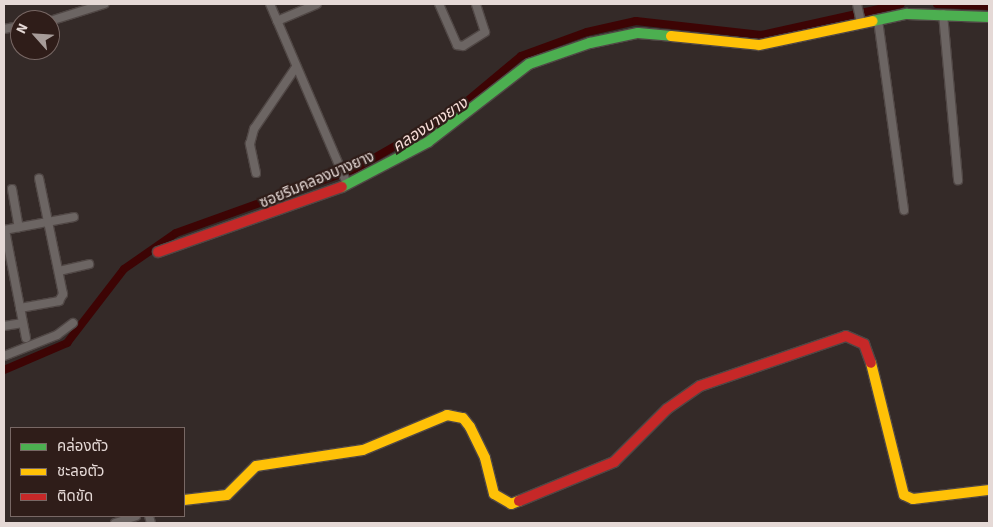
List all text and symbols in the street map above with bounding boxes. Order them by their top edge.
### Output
north arrow [10,10,60,60]
text: N [11,20,33,37]
water label: คลองบางยาง [389,94,471,156]
street label: ซอยริมคลองบางยาง [257,148,377,212]
legend [10,427,185,517]
text: คล่องตัว [57,436,108,457]
text: ชะลอตัว [57,461,104,482]
text: ติดขัด [57,486,93,507]

